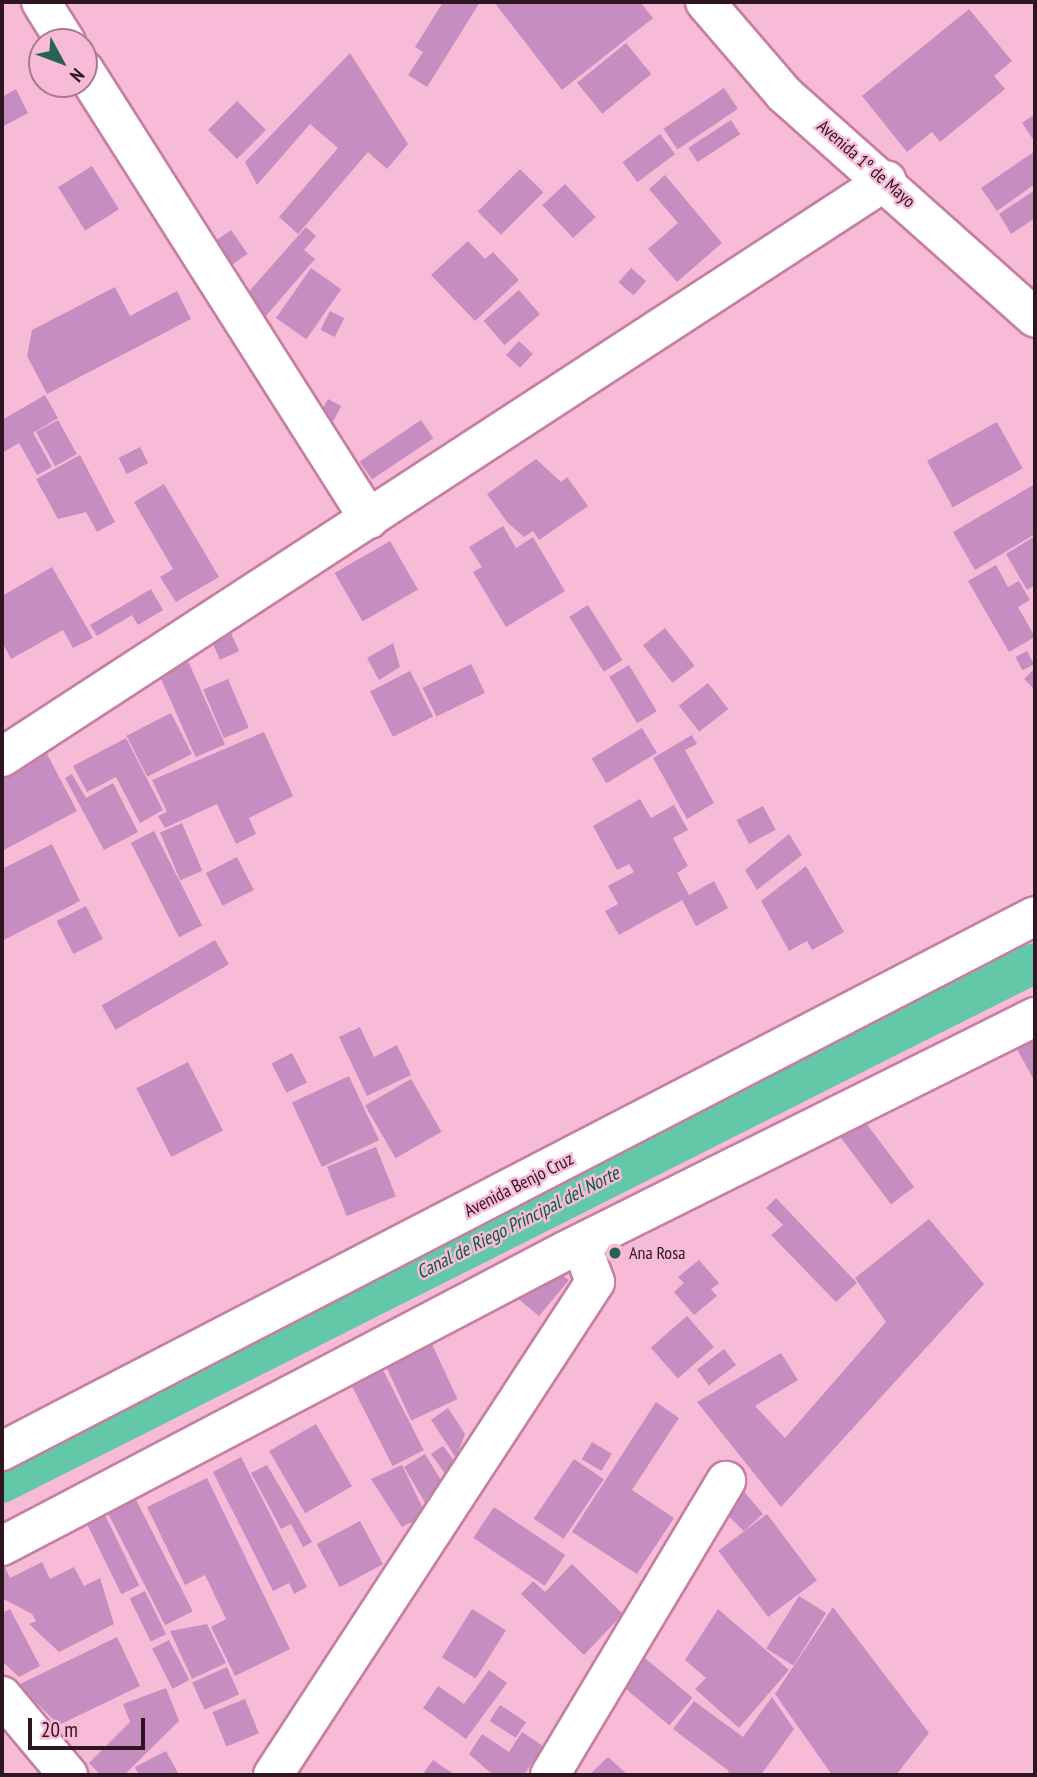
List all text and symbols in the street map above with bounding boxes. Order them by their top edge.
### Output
north arrow [28,28,98,98]
text: N [65,64,90,87]
street label: Avenida 1º de Mayo [813,116,919,212]
street label: Avenida Benjo Cruz [461,1148,577,1222]
water label: Canal de Riego Principal del Norte [413,1162,623,1284]
place label: Ana Rosa [629,1242,685,1264]
marker: Ana Rosa [607,1245,623,1261]
scale bar [32,1704,149,1748]
text: 20 m [41,1716,78,1743]

